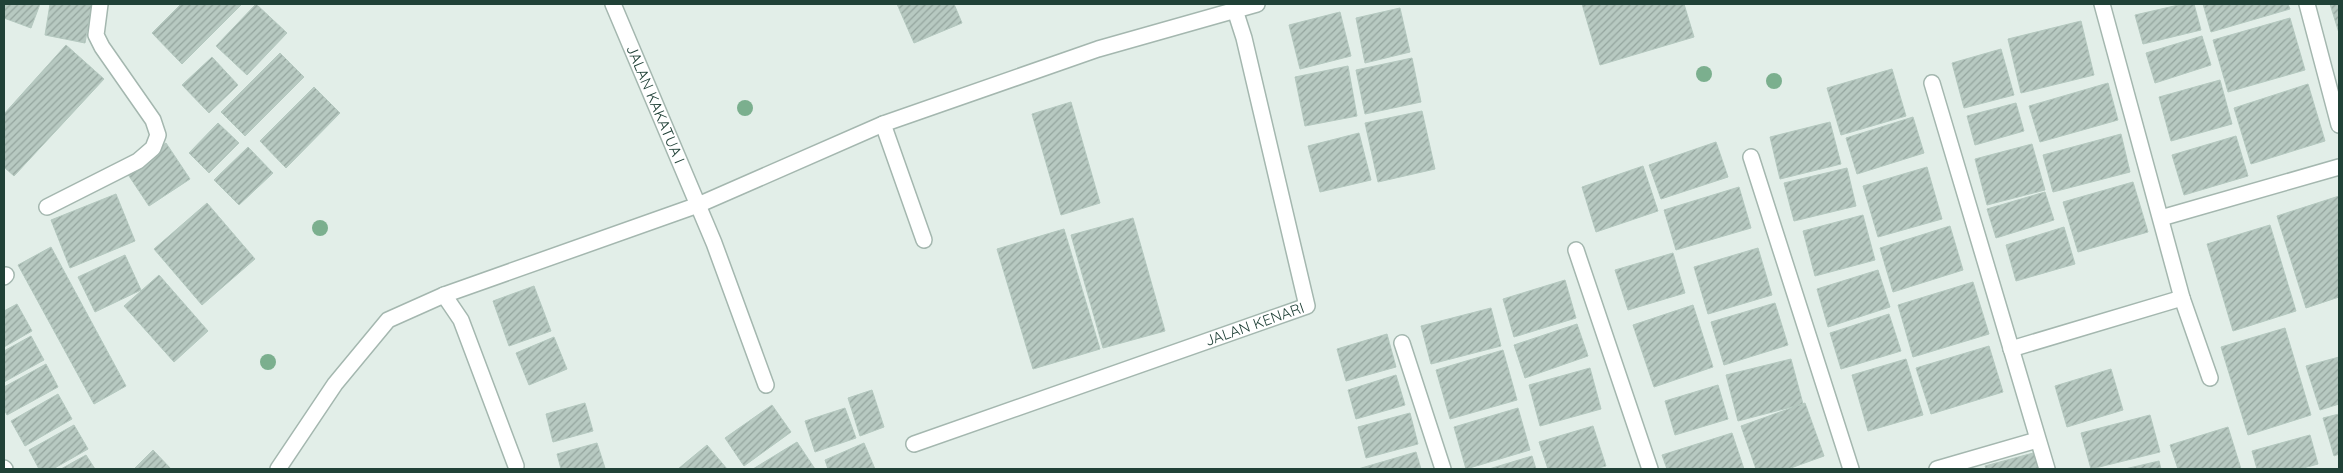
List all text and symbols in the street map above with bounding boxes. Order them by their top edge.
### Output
street label: JALAN KAKATUA I [622,42,689,166]
street label: JALAN KENARI [1202,298,1307,350]

